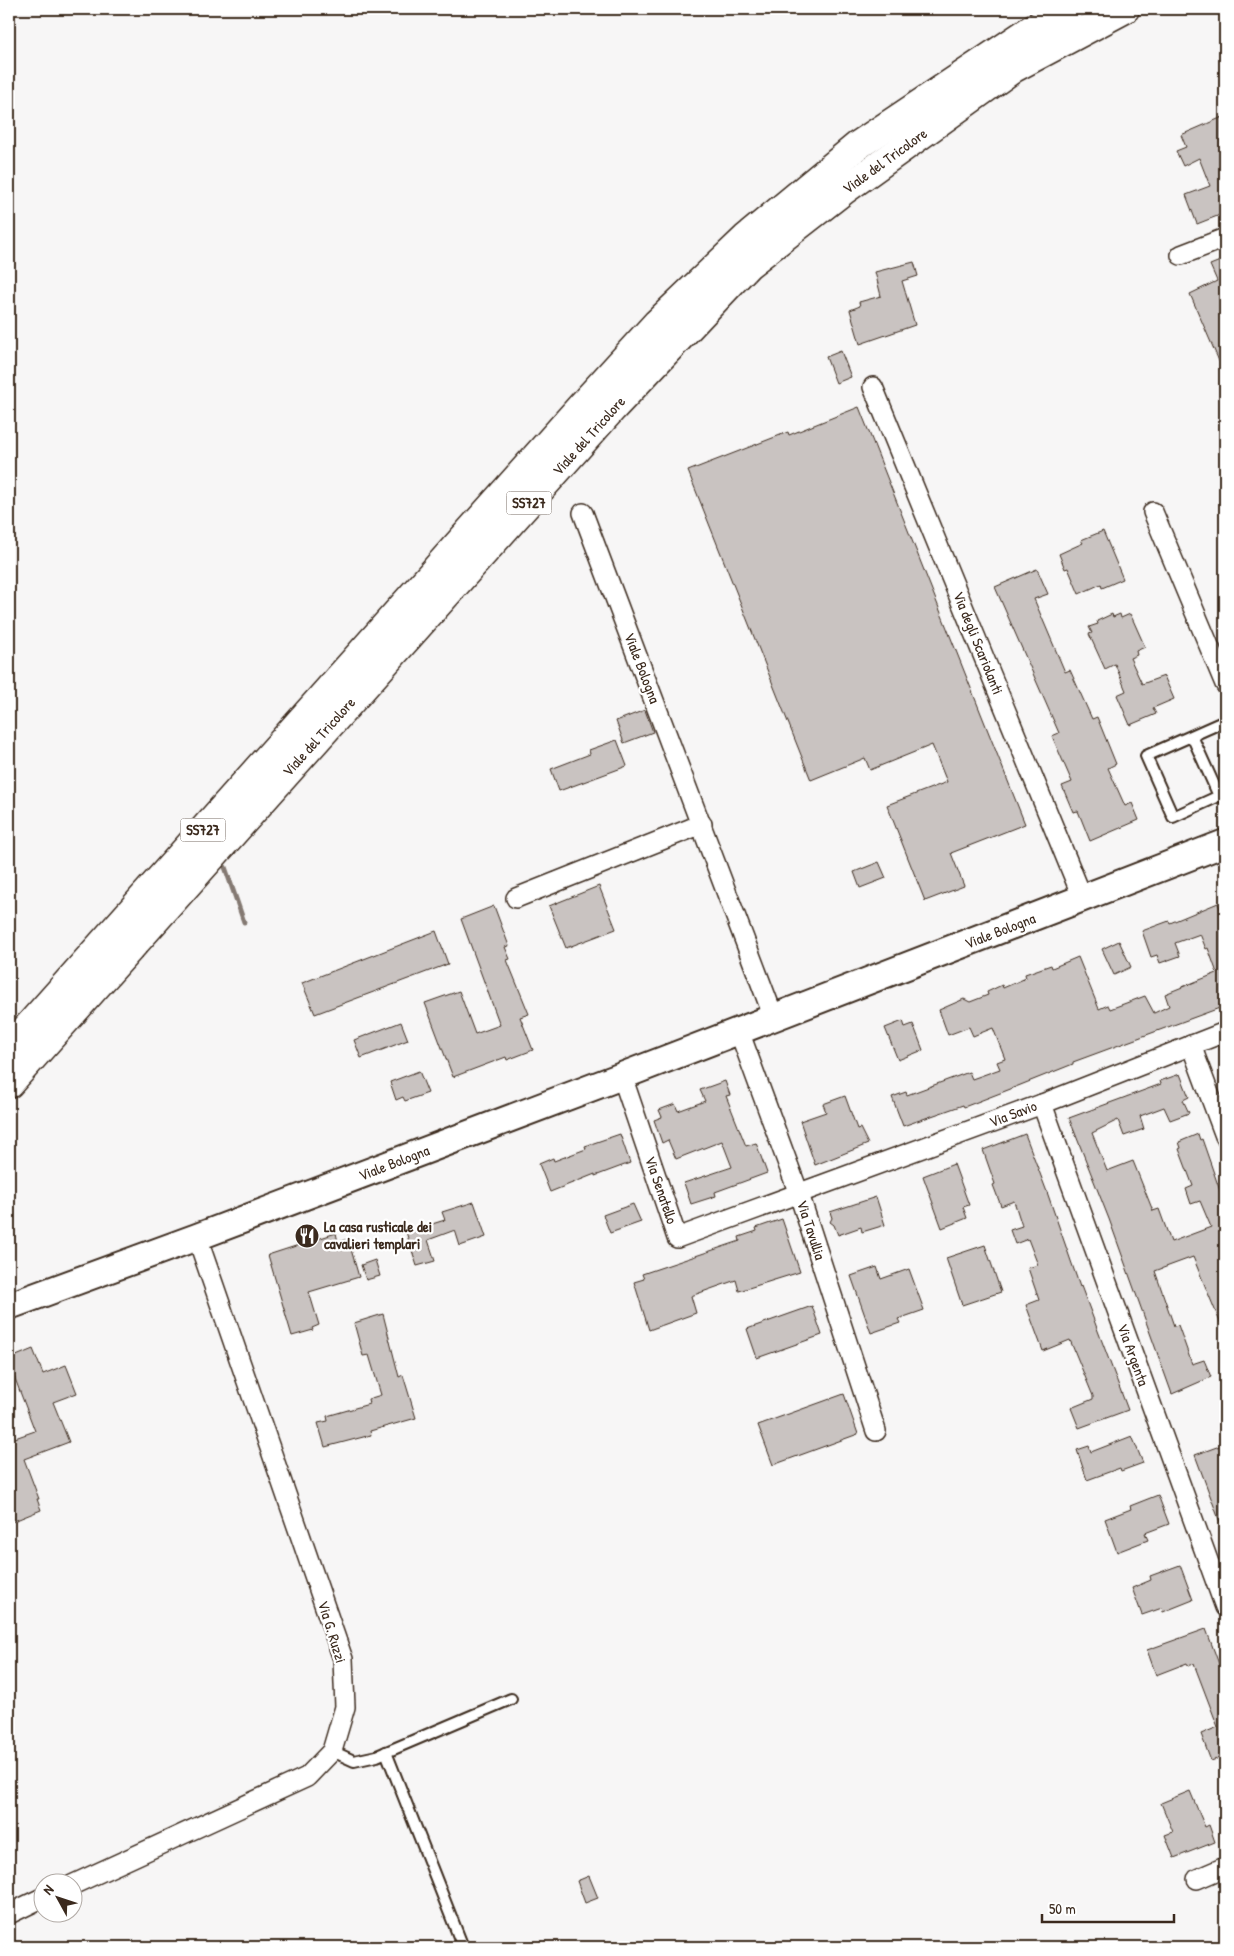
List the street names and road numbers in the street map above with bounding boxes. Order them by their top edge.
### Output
street label: Viale del Tricolore [838,123,931,199]
street label: Viale del Tricolore [547,391,630,480]
road number: SS727 [506,492,552,514]
street label: Via degli Scariolanti [948,588,1009,697]
street label: Viale Bologna [619,629,666,706]
street label: Viale del Tricolore [277,692,360,781]
road number: SS727 [180,818,226,842]
street label: Viale Bologna [961,907,1038,954]
street label: Via Savio [986,1095,1040,1132]
street label: Viale Bologna [355,1139,432,1186]
street label: Via Senatello [640,1153,683,1226]
street label: Via Tavullia [792,1197,831,1263]
street label: Via Argenta [1113,1321,1154,1389]
street label: Via G. Ruzzi [313,1598,352,1666]

